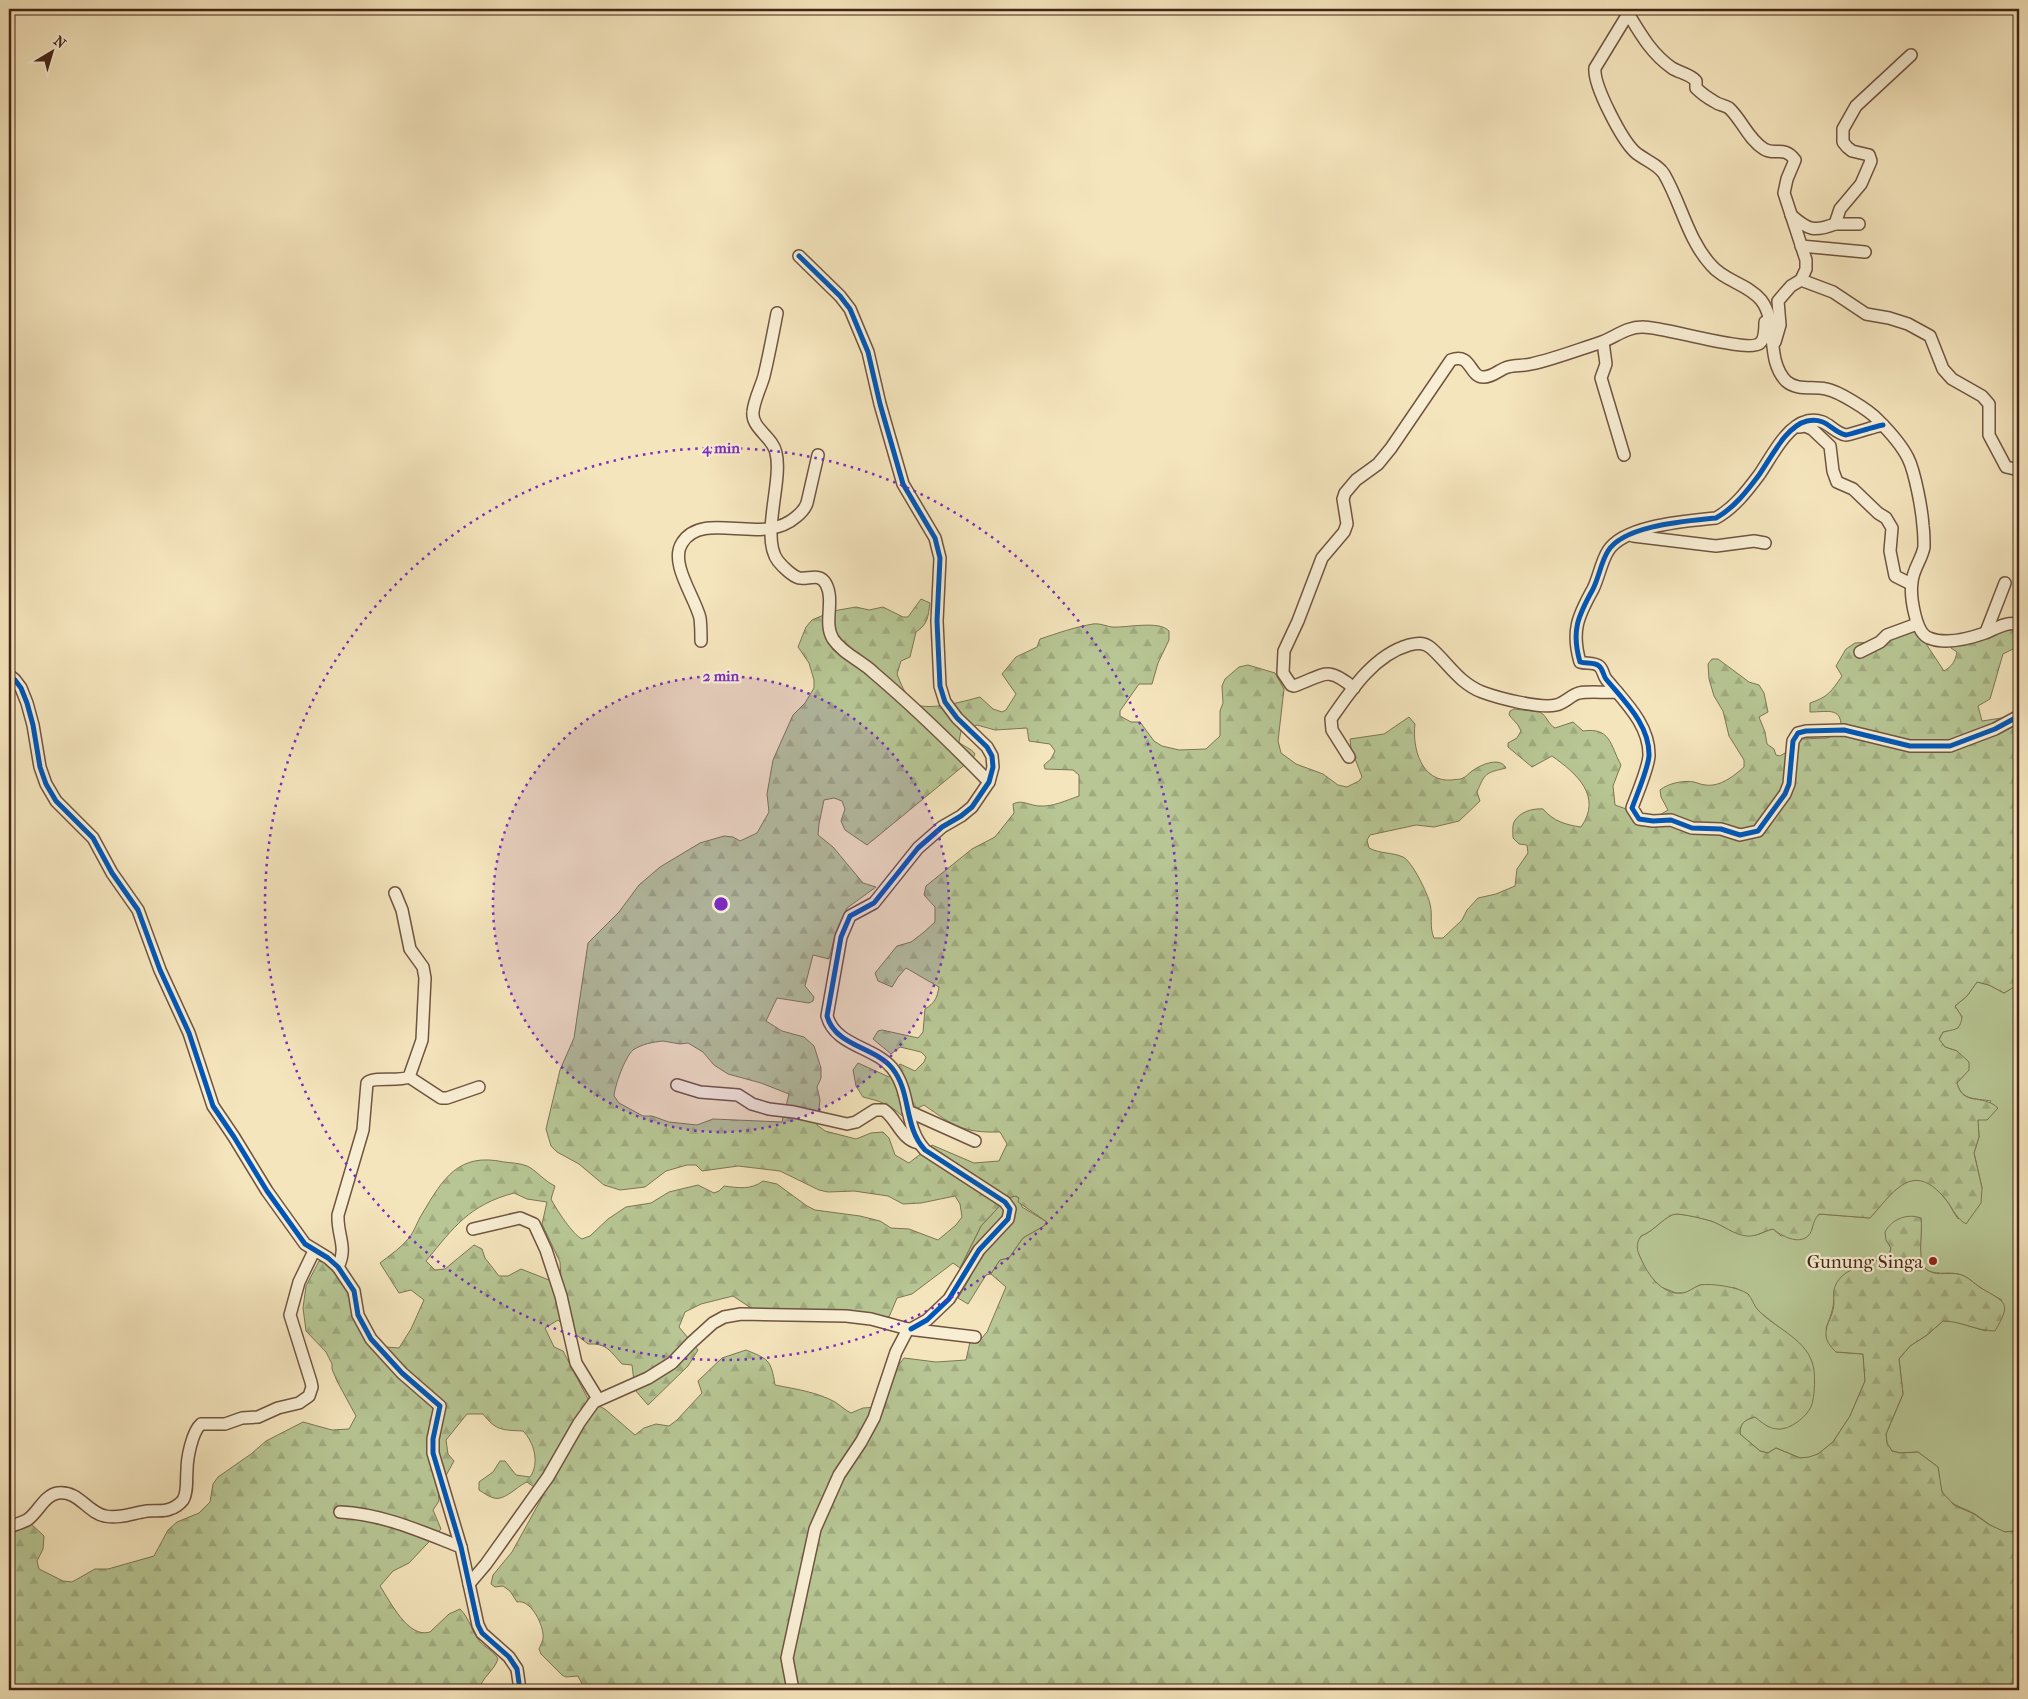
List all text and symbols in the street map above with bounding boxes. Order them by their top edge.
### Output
north arrow [28,28,78,78]
text: N [50,32,69,52]
text: 4 min [701,439,740,457]
text: 2 min [703,667,740,685]
centre of rings [712,895,730,913]
place label: Gunung Singa [1807,1251,1923,1273]
marker: Gunung Singa [1927,1255,1939,1267]

